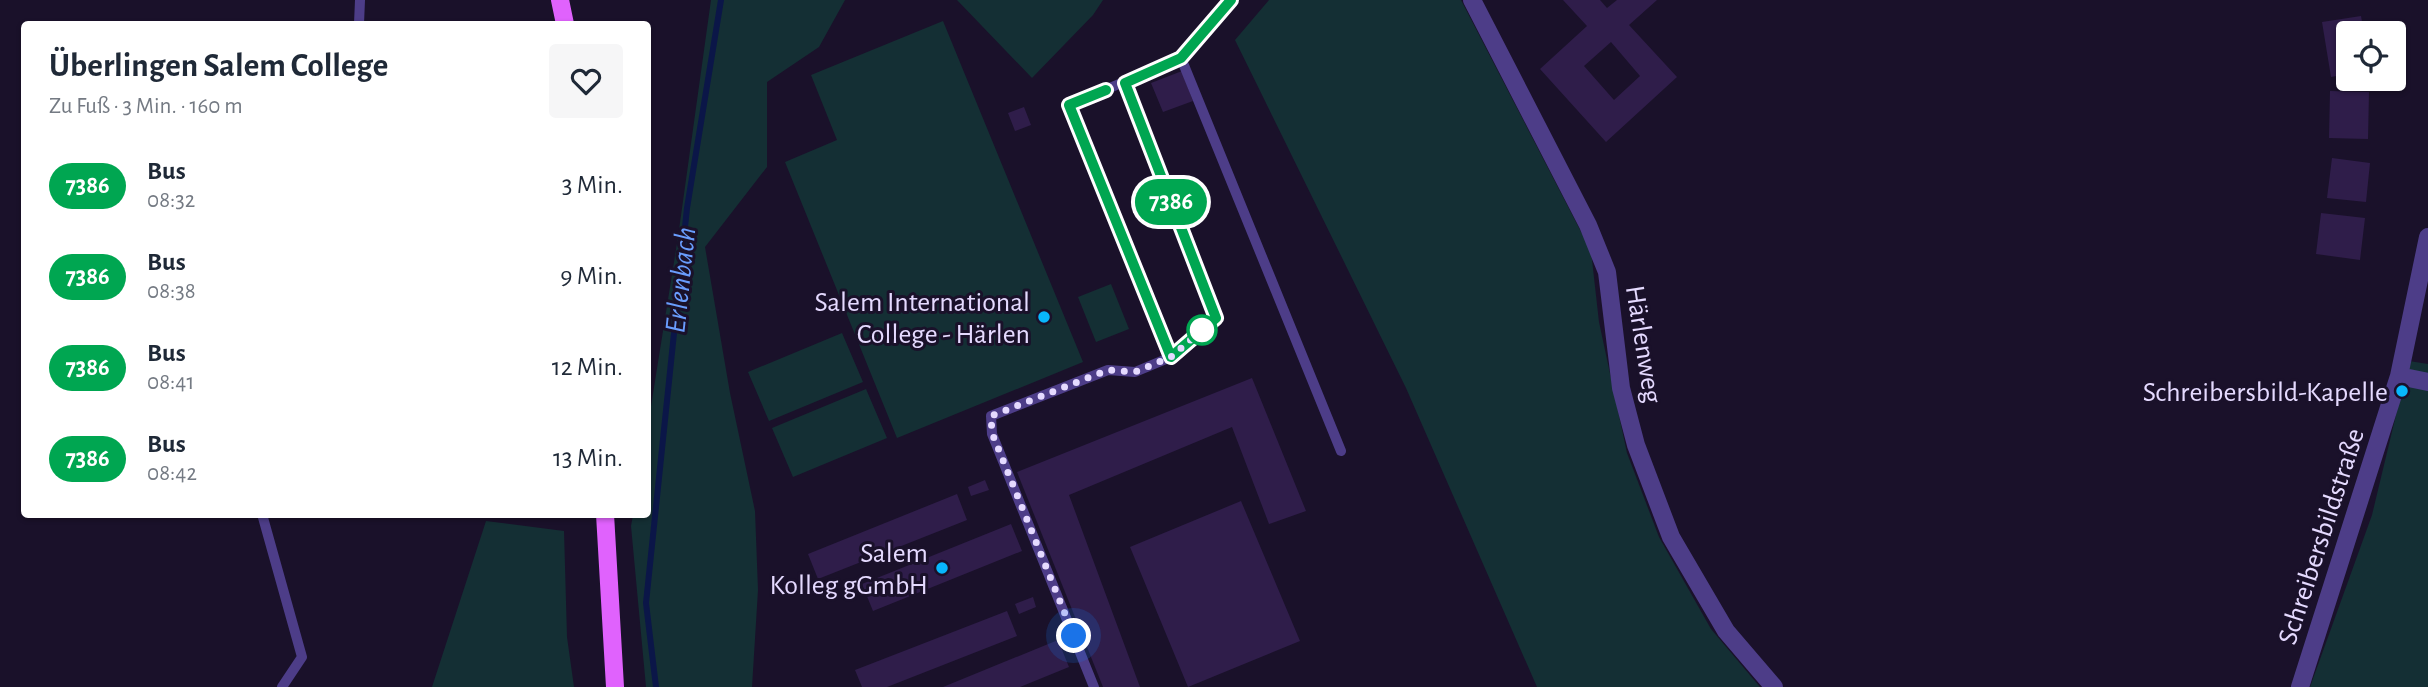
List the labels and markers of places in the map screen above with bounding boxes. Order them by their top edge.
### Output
place label: Salem International College - Härlen [815,289,1030,349]
marker: Salem International College - Härlen [1036,309,1052,325]
unlabelled marker [1187,315,1217,345]
place label: Schreibersbild-Kapelle [2143,379,2388,407]
marker: Schreibersbild-Kapelle [2394,383,2410,399]
place label: Salem Kolleg gGmbH [770,540,928,600]
marker: Salem Kolleg gGmbH [934,560,950,576]

